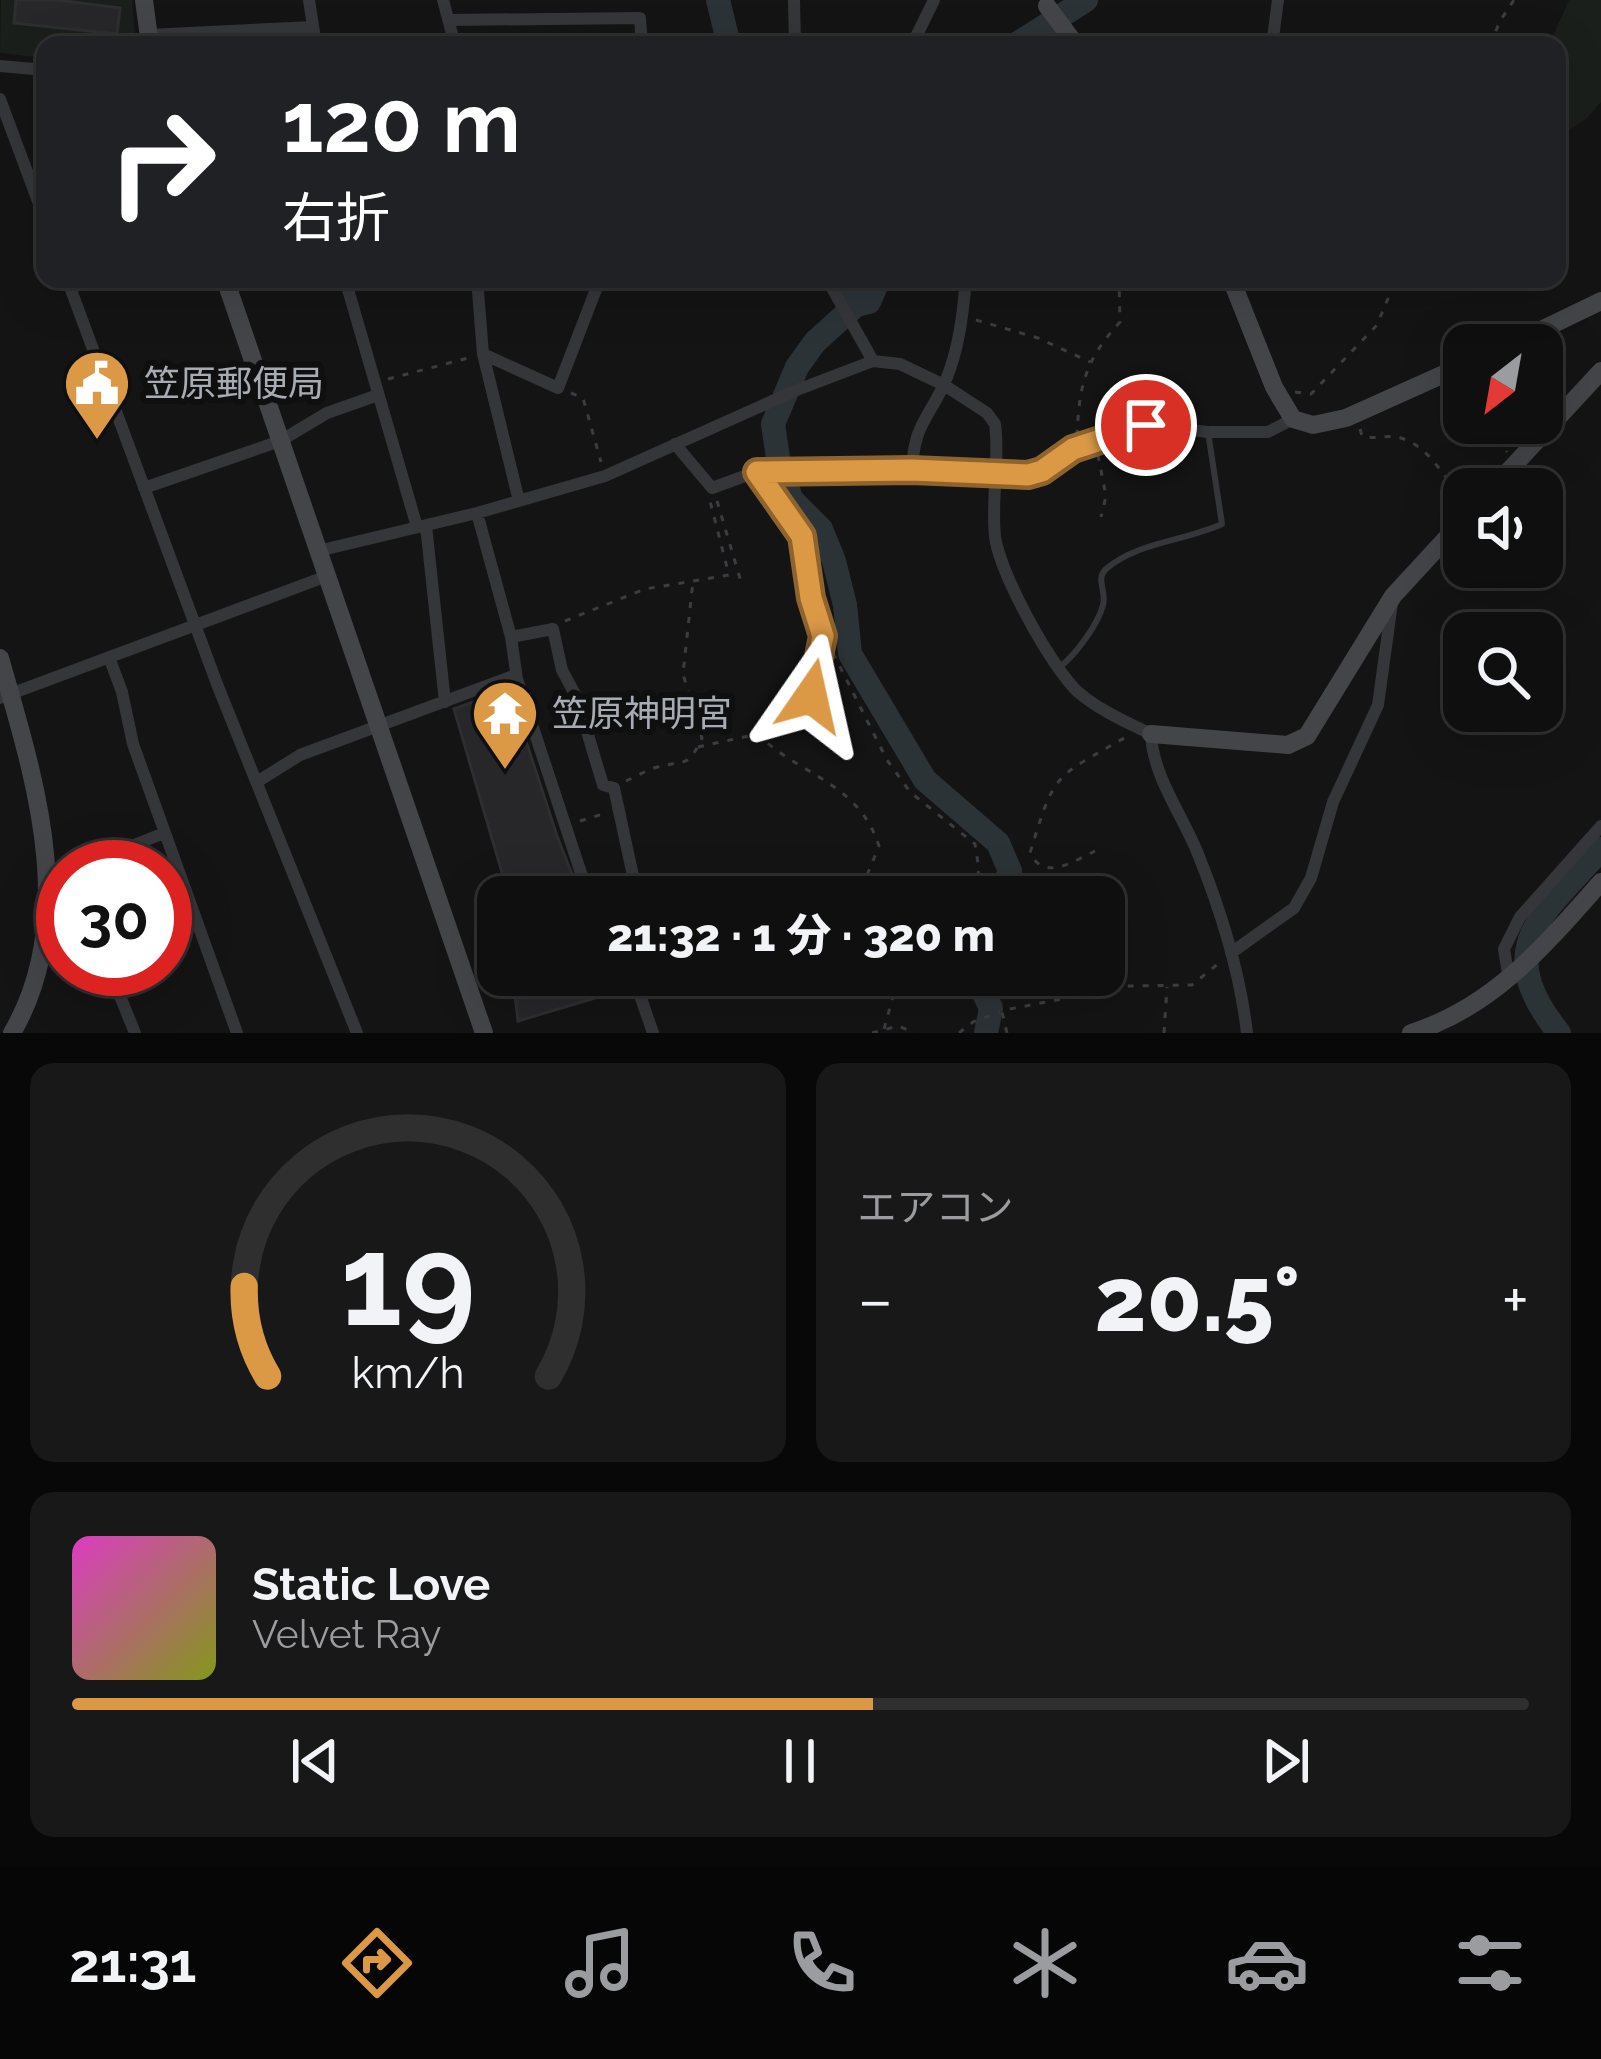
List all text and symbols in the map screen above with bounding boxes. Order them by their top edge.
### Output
text: 120 m [282,73,521,172]
icon: right [84,84,240,240]
text: 右折 [282,186,390,250]
north arrow [1443,324,1563,444]
map controls [1443,324,1563,732]
public building icon: 笠原郵便局 [62,348,132,442]
place label: 笠原郵便局 [144,362,324,404]
pin [1095,374,1197,476]
icon: arrive [1113,392,1179,458]
button: sound [1443,468,1563,588]
button: search [1443,612,1563,732]
position arrow [748,633,874,759]
temple icon: 笠原神明宮 [470,678,540,772]
place label: 笠原神明宮 [552,692,732,734]
speed limit sign: 30 [36,840,192,996]
text: 21:32 · 1 分 · 320 m [607,909,995,962]
text: エアコン [858,1184,1014,1230]
text: 19 [340,1208,475,1354]
text: 20.5° [1095,1246,1300,1352]
text: − [858,1261,893,1338]
text: + [1502,1261,1529,1338]
text: km/h [351,1347,464,1397]
text: Static Love [252,1558,490,1611]
text: Velvet Ray [252,1611,441,1657]
icon: previous [282,1728,348,1794]
icon: pause [767,1728,833,1794]
icon: next [1253,1728,1319,1794]
icon: directions [335,1921,419,2005]
icon: music [558,1921,642,2005]
icon: phone [780,1921,864,2005]
icon: climate [1003,1921,1087,2005]
icon: car [1225,1921,1309,2005]
icon: filters [1448,1921,1532,2005]
text: 21:31 [69,1931,197,1995]

